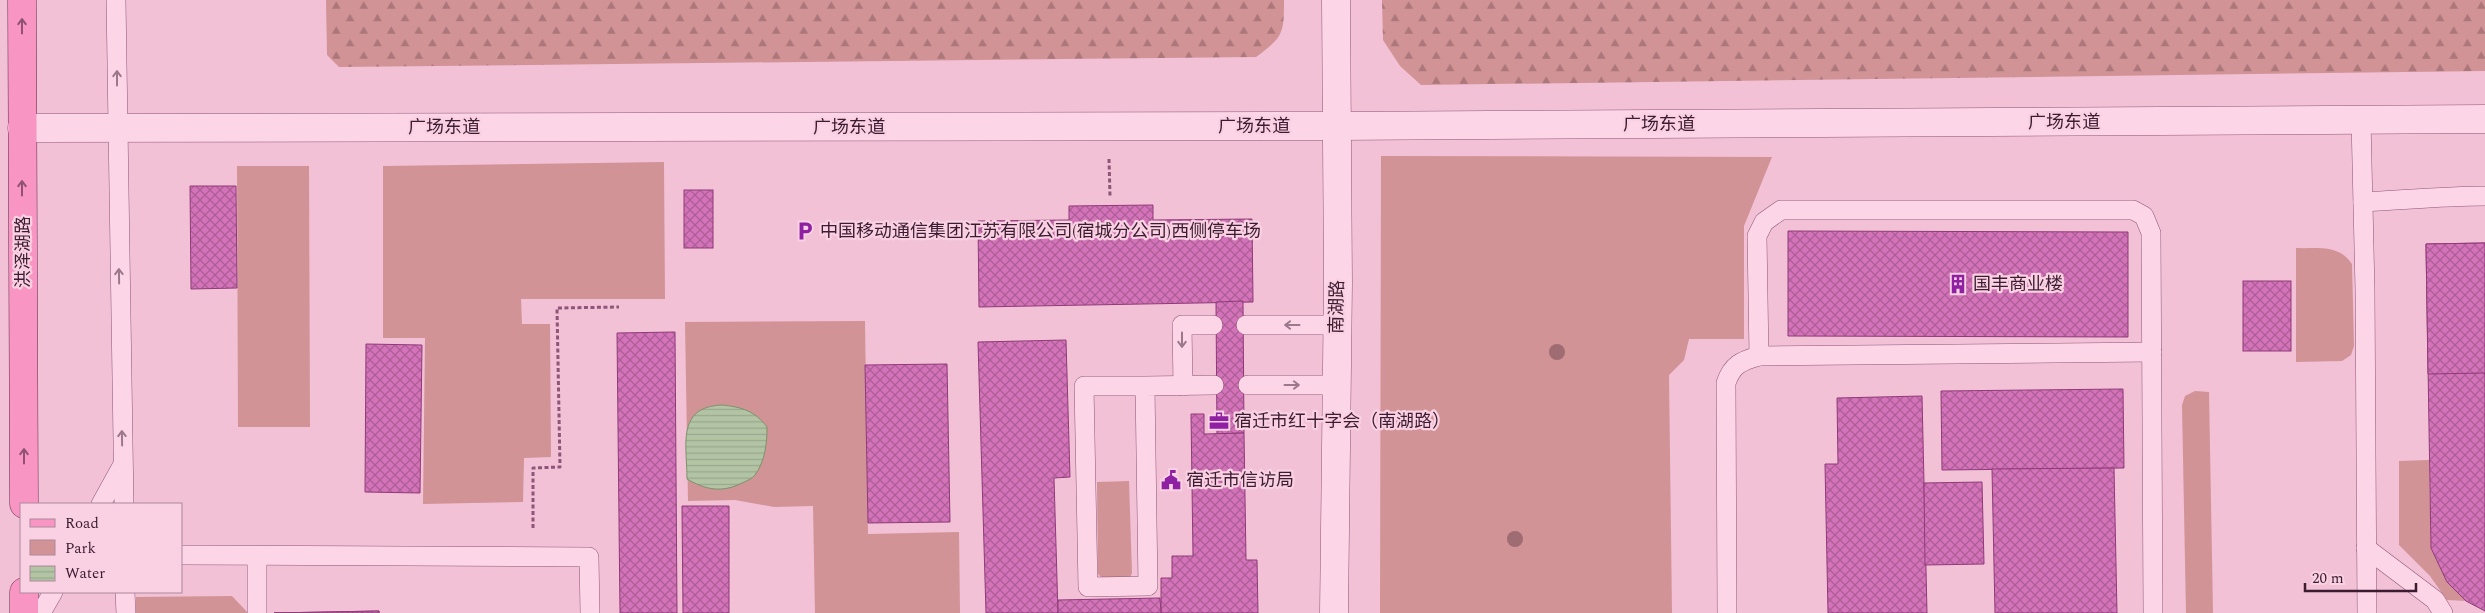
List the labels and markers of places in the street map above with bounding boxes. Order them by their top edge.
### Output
place label: 中国移动通信集团江苏有限公司(宿城分公司)西侧停车场 [820,218,1261,245]
parking icon: 中国移动通信集团江苏有限公司(宿城分公司)西侧停车场 [794,220,816,242]
place label: 国丰商业楼 [1973,271,2063,298]
building icon: 国丰商业楼 [1947,273,1969,295]
place label: 宿迁市红十字会（南湖路） [1234,408,1450,435]
office icon: 宿迁市红十字会（南湖路） [1208,410,1230,432]
place label: 宿迁市信访局 [1186,467,1294,494]
public building icon: 宿迁市信访局 [1160,469,1182,491]

